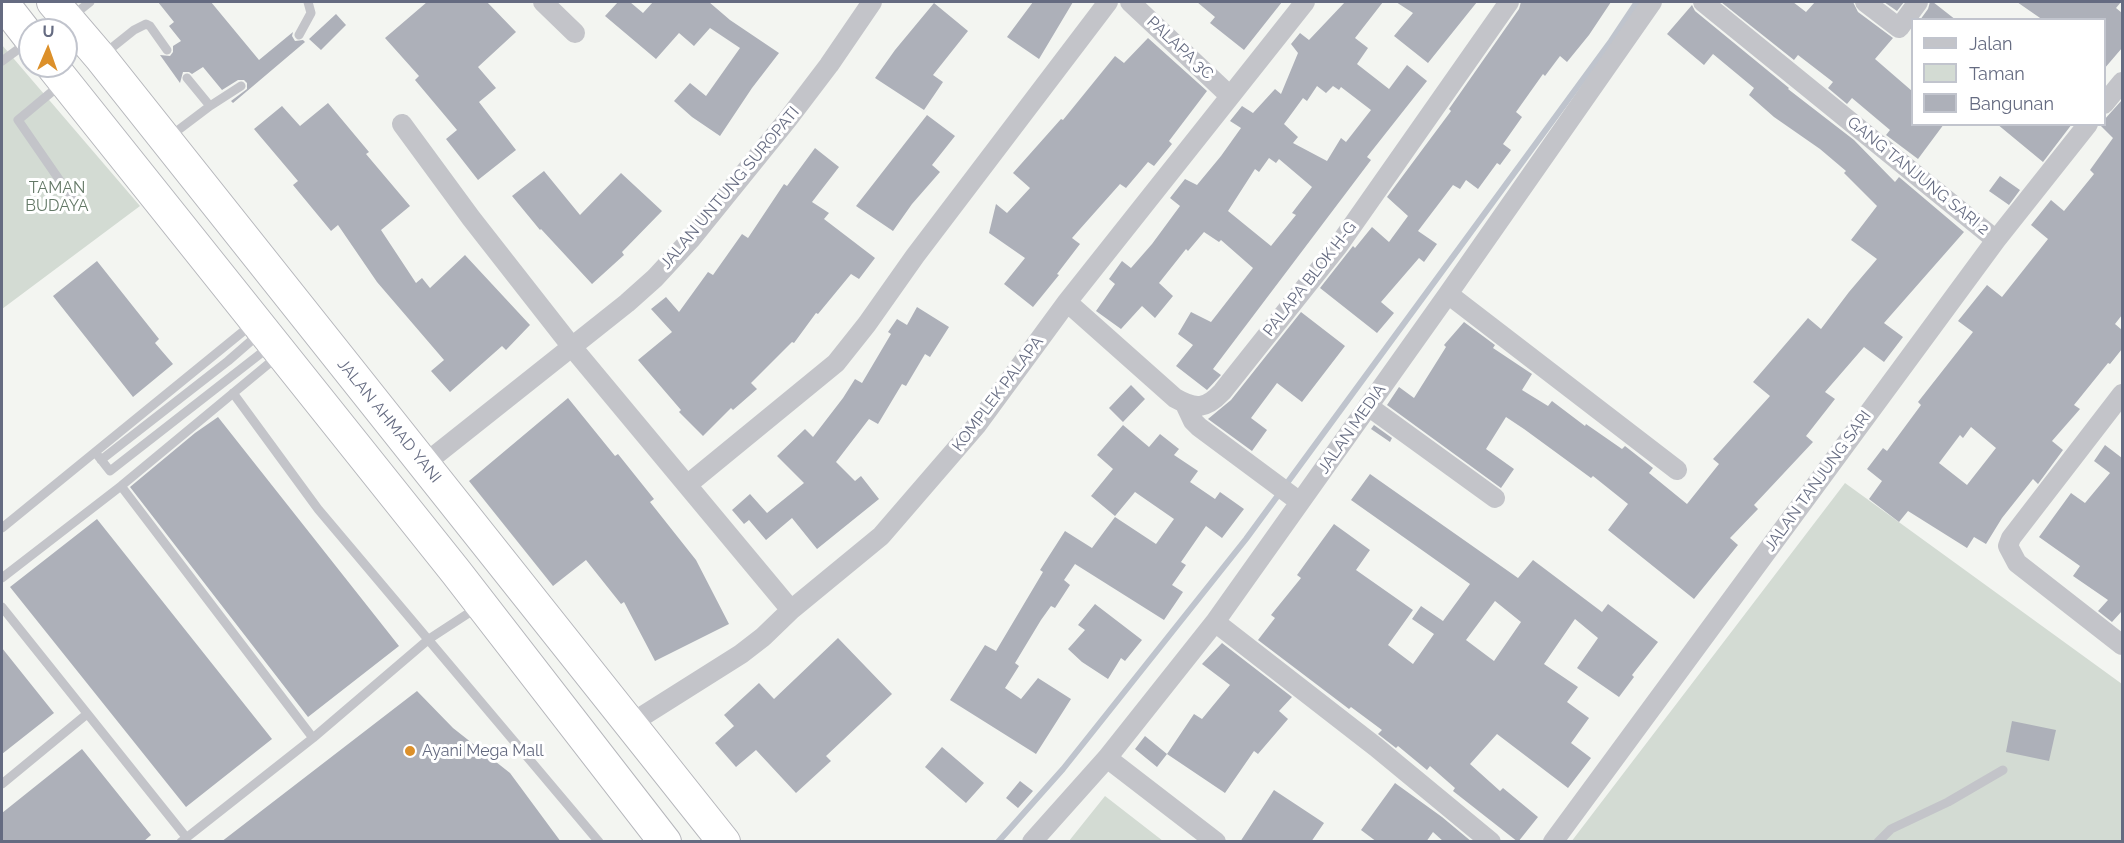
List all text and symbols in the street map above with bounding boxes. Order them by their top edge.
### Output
street label: PALAPA 3C [1143,12,1217,84]
north arrow [18,18,78,78]
legend [1911,18,2106,126]
text: U [42,22,55,41]
text: Jalan [1969,33,2013,54]
text: Taman [1969,63,2025,84]
text: Bangunan [1969,93,2054,114]
street label: JALAN UNTUNG SUROPATI [656,103,804,273]
street label: GANG TANJUNG SARI 2 [1843,113,1993,239]
park label: TAMAN BUDAYA [25,178,89,216]
street label: PALAPA BLOK H-G [1259,218,1361,340]
street label: KOMPLEK PALAPA [948,333,1048,455]
street label: JALAN AHMAD YANI [333,355,445,487]
street label: JALAN MEDIA [1314,381,1390,477]
street label: JALAN TANJUNG SARI [1761,407,1875,555]
place label: Ayani Mega Mall [422,741,544,761]
marker: Ayani Mega Mall [403,744,417,758]

